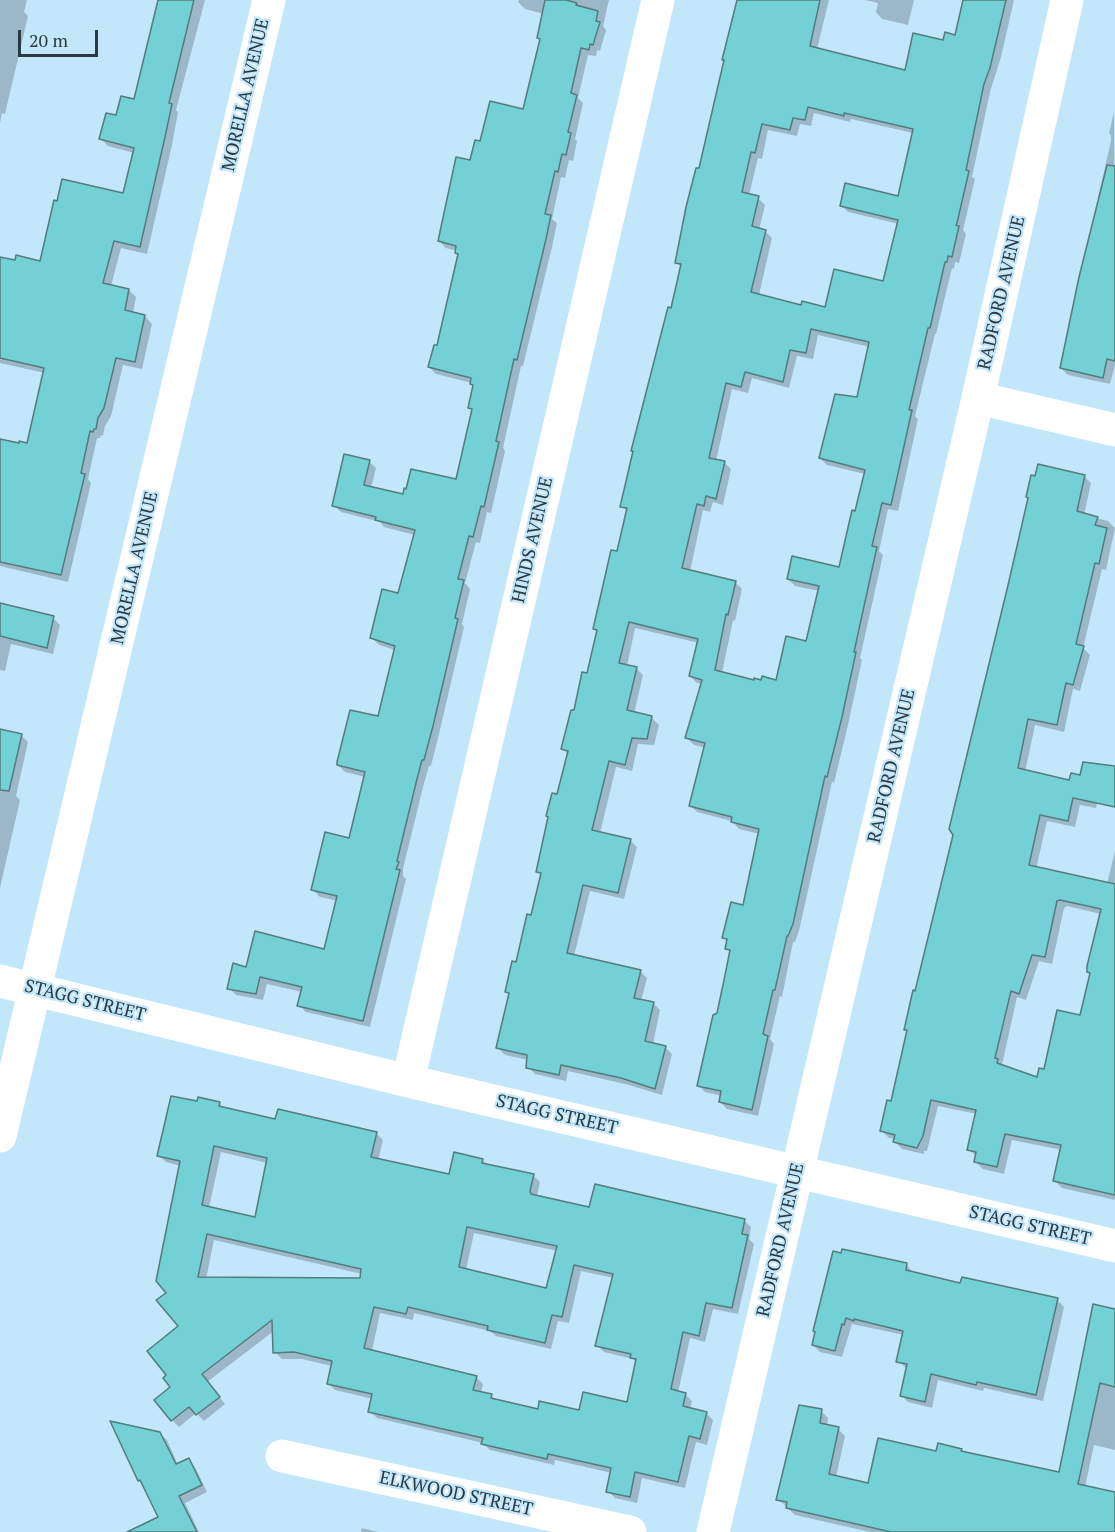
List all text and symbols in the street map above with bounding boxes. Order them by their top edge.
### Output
street label: MORELLA AVENUE [218,16,274,174]
scale bar [21,18,100,56]
text: 20 m [29,28,68,52]
street label: RADFORD AVENUE [974,214,1030,372]
street label: HINDS AVENUE [508,475,558,605]
street label: MORELLA AVENUE [107,489,163,647]
street label: RADFORD AVENUE [864,687,920,845]
street label: STAGG STREET [22,976,148,1026]
street label: STAGG STREET [494,1091,620,1139]
street label: RADFORD AVENUE [753,1161,809,1319]
street label: STAGG STREET [967,1202,1093,1250]
street label: ELKWOOD STREET [377,1467,535,1521]

